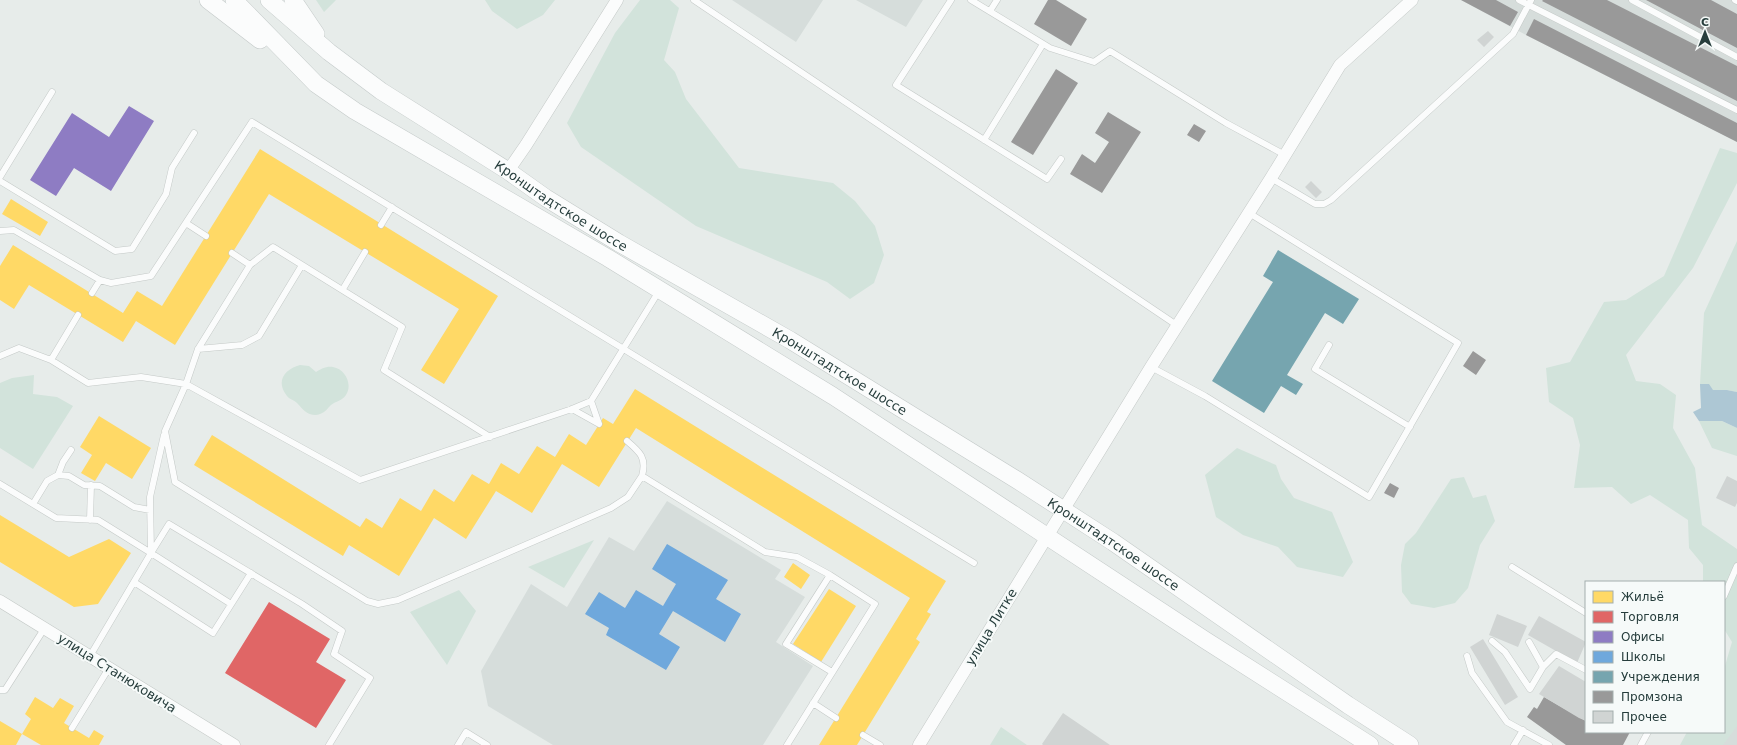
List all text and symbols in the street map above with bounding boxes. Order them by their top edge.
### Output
north arrow [1685,12,1725,52]
text: С [1701,16,1709,29]
street label: Кронштадтское шоссе [492,157,630,254]
street label: Кронштадтское шоссе [770,324,910,418]
street label: Кронштадтское шоссе [1045,494,1182,593]
legend [1585,581,1725,733]
street label: улица Литке [962,586,1020,668]
text: Жильё [1621,590,1664,604]
text: Торговля [1620,610,1679,624]
street label: улица Станюковича [55,630,179,716]
text: Офисы [1621,630,1665,644]
text: Школы [1621,650,1666,664]
text: Учреждения [1621,670,1700,684]
text: Промзона [1621,690,1683,704]
text: Прочее [1621,710,1667,724]

